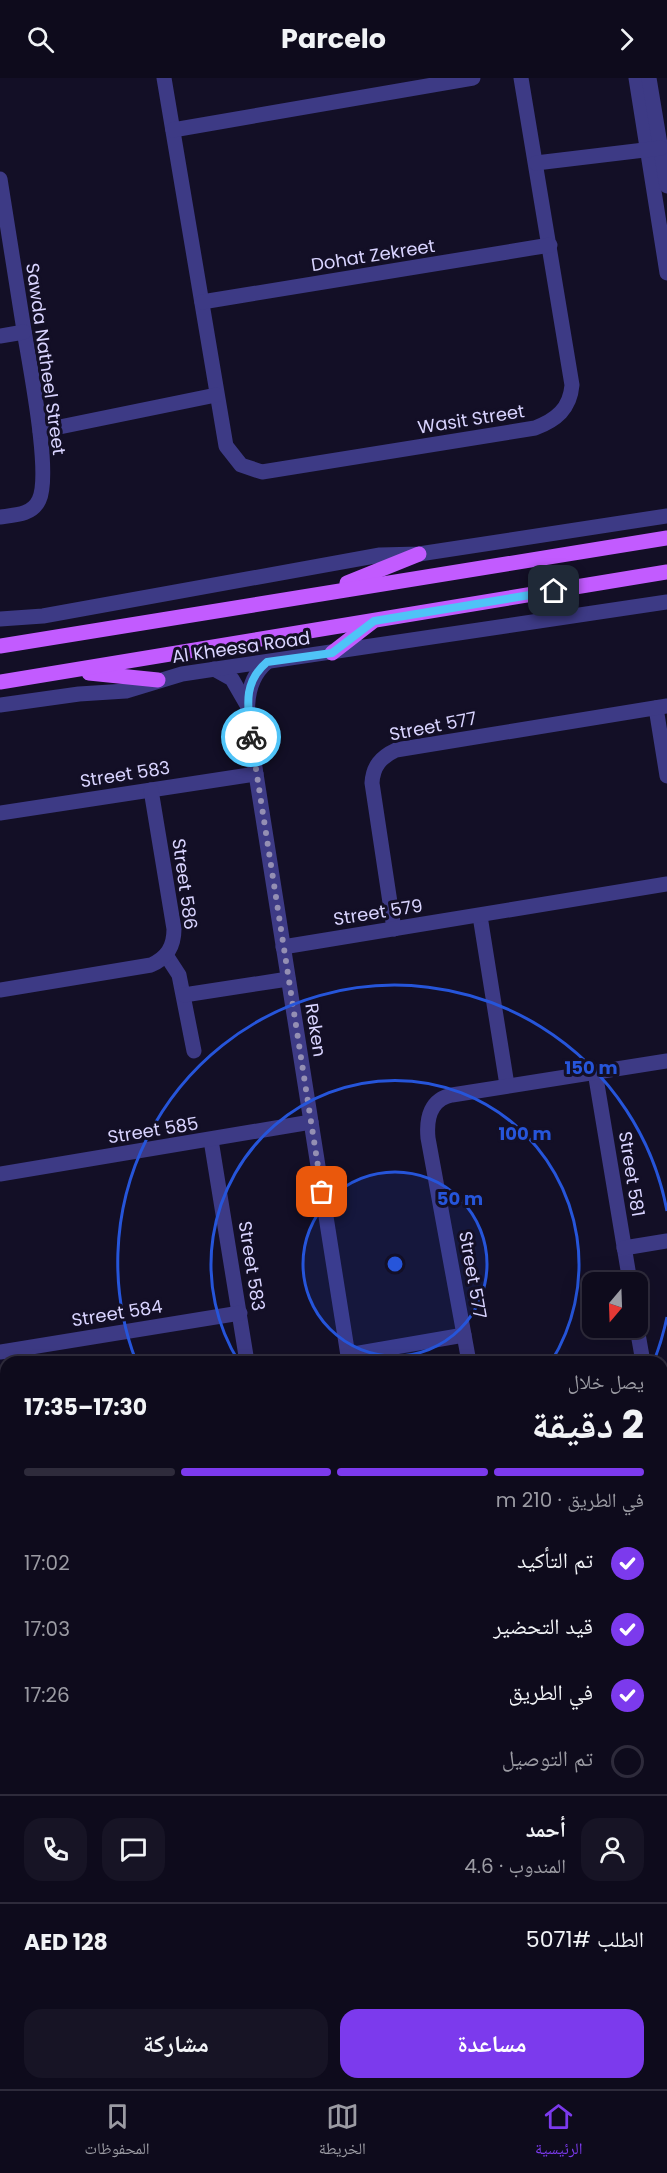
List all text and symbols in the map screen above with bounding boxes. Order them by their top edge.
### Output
text: Parcelo [281,20,386,57]
icon: search [24,23,57,56]
icon: forward [610,23,643,56]
street label: Dohat Zekreet [309,233,437,277]
street label: Sawda Natheel Street [20,261,72,457]
street label: Wasit Street [416,398,526,440]
pin [528,565,579,616]
icon: home [537,574,570,607]
street label: Al Kheesa Road [170,625,312,669]
street label: Street 577 [387,705,479,747]
courier [221,707,281,767]
icon: bike [235,721,268,754]
street label: Street 583 [78,755,172,793]
street label: Street 586 [166,837,204,931]
street label: Street 579 [332,893,424,931]
street label: Reken [299,1001,333,1059]
text: 150 m [564,1055,618,1080]
street label: Street 585 [106,1110,200,1150]
text: 100 m [498,1121,552,1146]
street label: Street 581 [613,1130,651,1218]
pin [296,1166,347,1217]
icon: bag [305,1175,338,1208]
text: 50 m [437,1186,483,1211]
street label: Street 583 [233,1219,271,1313]
street label: Street 577 [453,1229,493,1321]
centre of rings [385,1254,405,1274]
north arrow [582,1272,648,1338]
map controls [582,1272,648,1338]
street label: Street 584 [70,1293,164,1333]
text: يصل خلال [568,1368,644,1396]
text: 17:30–17:35 [24,1392,147,1423]
text: 2 دقيقة [532,1397,644,1452]
text: في الطريق · 210 m [496,1486,644,1514]
text: تم التأكيد [517,1545,593,1576]
icon: check [611,1547,644,1580]
text: 17:02 [24,1549,70,1577]
text: قيد التحضير [493,1611,593,1642]
icon: check [611,1613,644,1646]
text: 17:03 [24,1615,70,1643]
text: في الطريق [508,1677,593,1708]
icon: check [611,1679,644,1712]
text: 17:26 [24,1681,70,1709]
text: تم التوصيل [502,1743,593,1774]
text: أحمد [526,1814,566,1845]
button: phone [24,1818,87,1881]
button: chat [102,1818,165,1881]
button: person [581,1818,644,1881]
text: المندوب · 4.6 [464,1852,566,1880]
text: الطلب #5071 [526,1924,644,1955]
text: AED 128 [24,1927,108,1958]
button: مشاركة [24,2009,328,2078]
button: مساعدة [340,2009,644,2078]
tab: المحفوظات [85,2100,150,2164]
tab: الخريطة [319,2100,366,2164]
tab: الرئيسية [535,2100,582,2164]

